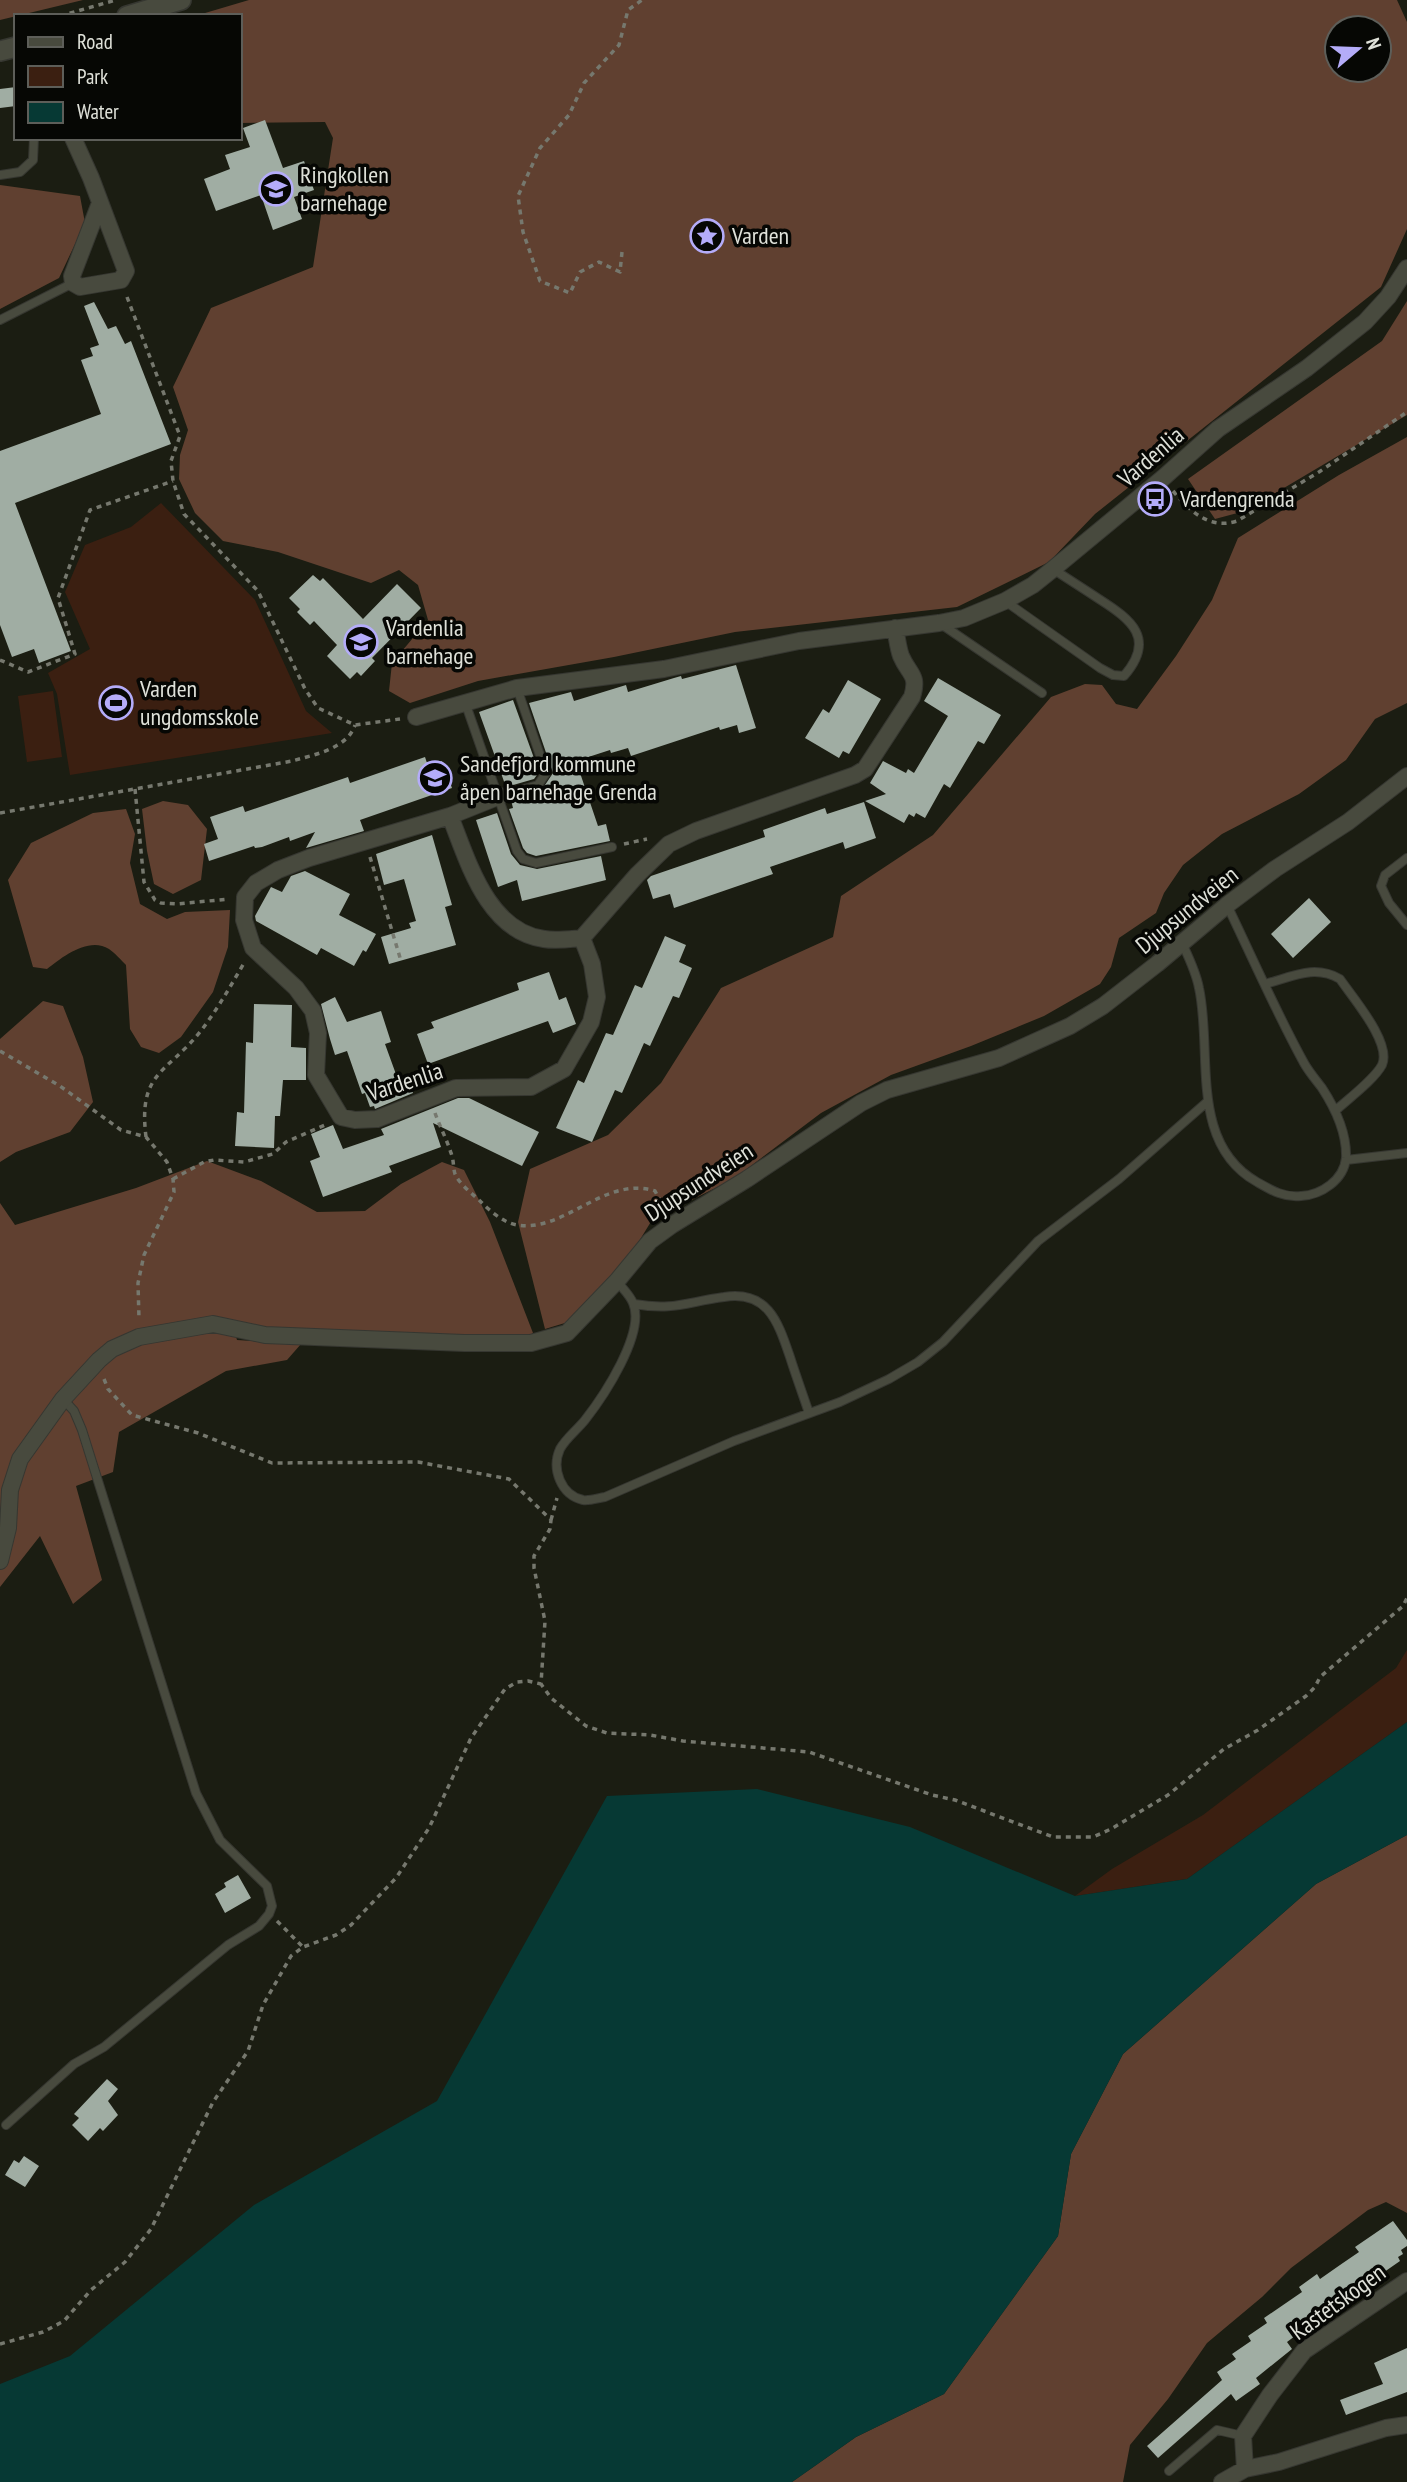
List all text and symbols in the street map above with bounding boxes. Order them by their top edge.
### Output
legend [14,14,242,140]
north arrow [1323,14,1393,84]
text: Road [77,28,113,55]
text: N [1361,35,1387,52]
text: Park [77,63,108,90]
text: Water [77,98,119,125]
place label: Ringkollen barnehage [300,159,389,218]
school or university icon: Ringkollen barnehage [257,170,295,208]
place icon: Varden [688,217,726,255]
place label: Varden [731,220,789,251]
street label: Vardenlia [1110,419,1190,494]
bus stop icon: Vardengrenda [1136,480,1174,518]
place label: Vardengrenda [1179,483,1295,514]
place label: Vardenlia barnehage [385,612,473,671]
school or university icon: Vardenlia barnehage [342,623,380,661]
place label: Varden ungdomsskole [139,673,259,732]
sports icon: Varden ungdomsskole [97,684,135,722]
place label: Sandefjord kommune åpen barnehage Grenda [460,748,657,807]
school or university icon: Sandefjord kommune åpen barnehage Grenda [416,759,454,797]
street label: Djupsundveien [1129,859,1244,960]
street label: Vardenlia [362,1055,447,1109]
street label: Djupsundveien [639,1135,759,1228]
street label: Kastetskogen [1284,2257,1391,2347]

